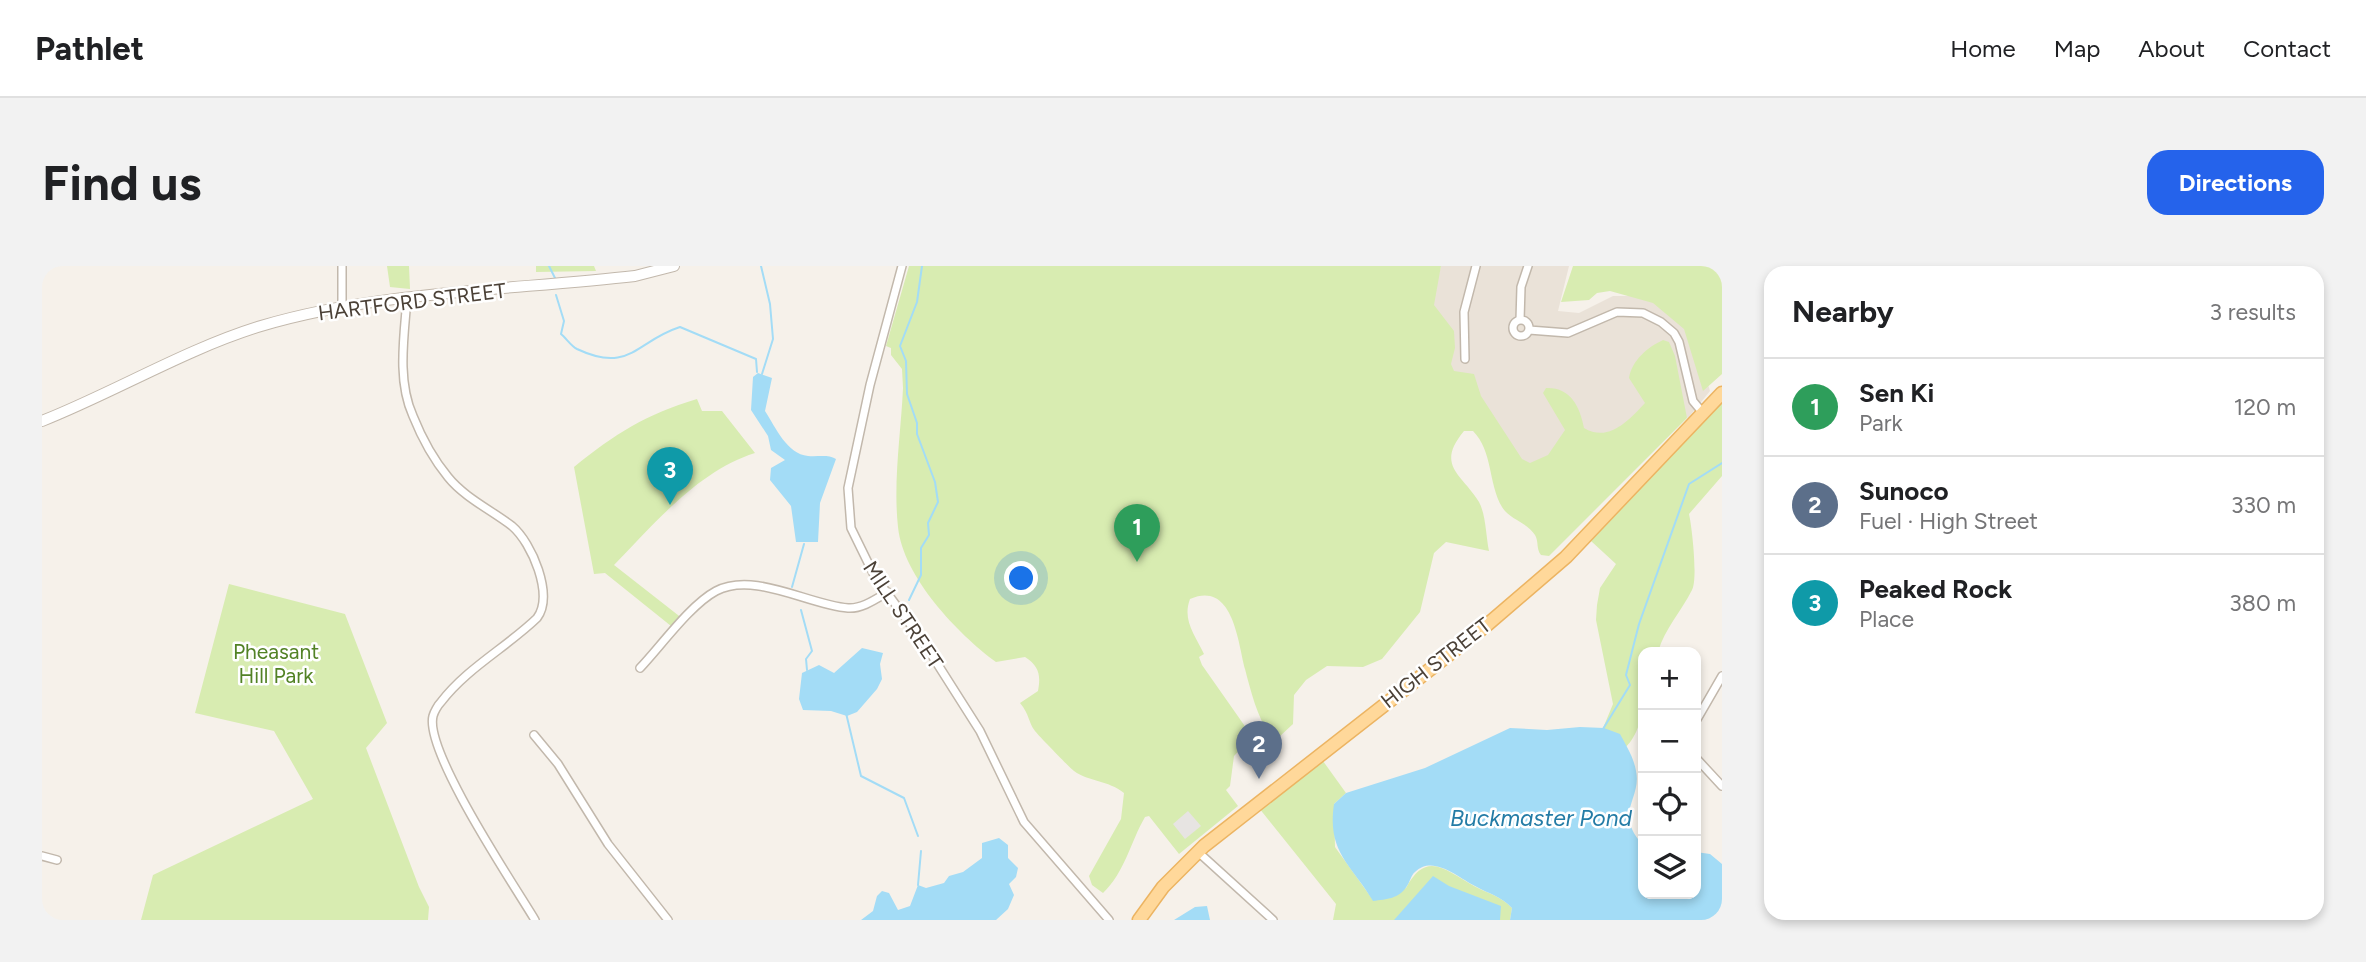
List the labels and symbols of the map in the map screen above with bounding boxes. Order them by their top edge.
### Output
street label: HARTFORD STREET [317,278,508,325]
pin: 3 [647,447,693,505]
pin: 1 [1114,504,1160,562]
street label: MILL STREET [858,556,949,674]
your location [1004,561,1038,595]
street label: HIGH STREET [1376,612,1496,713]
park label: Pheasant Hill Park [233,639,319,688]
pin: 2 [1236,721,1282,779]
water label: Buckmaster Pond [1450,804,1633,832]

